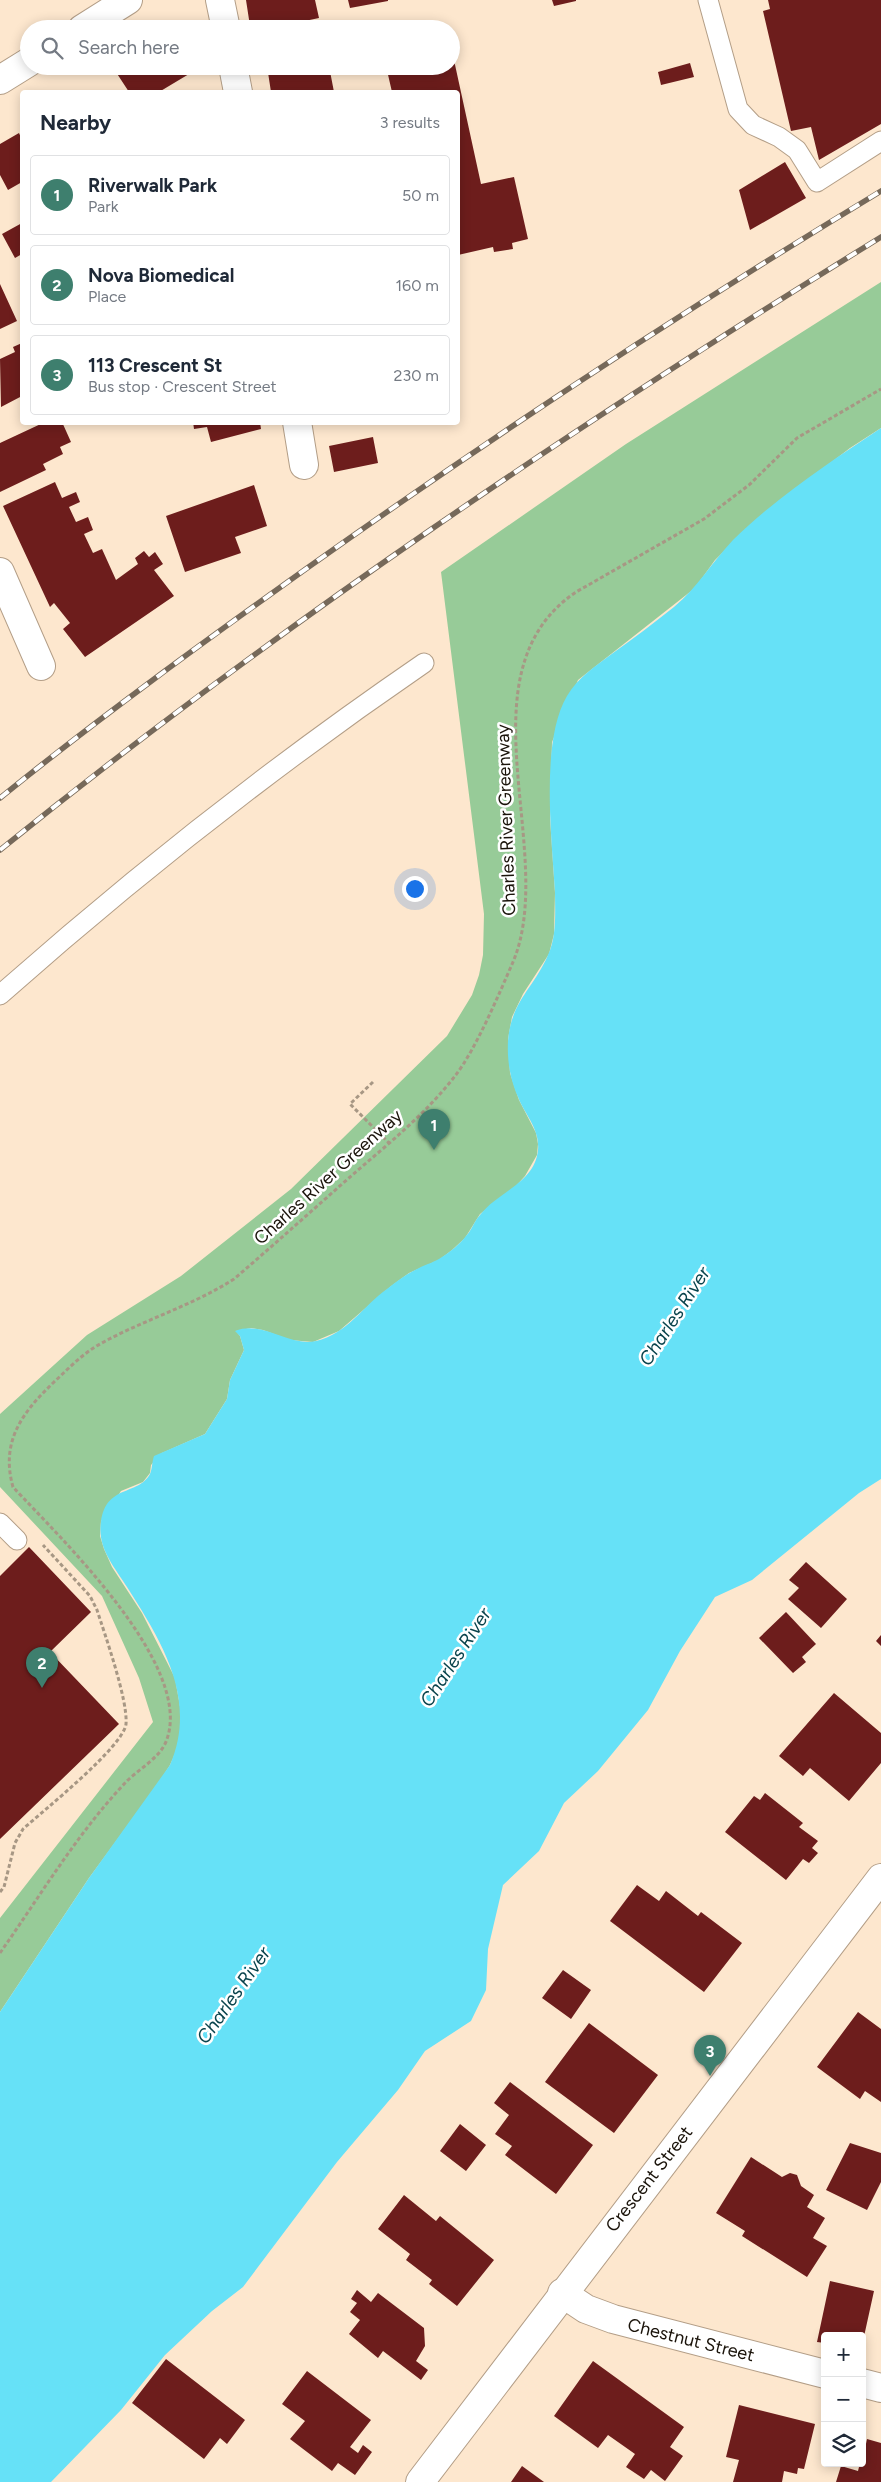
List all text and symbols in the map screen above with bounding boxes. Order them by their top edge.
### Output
search box [20,20,460,75]
icon: search [38,34,66,62]
text: Search here [78,36,180,59]
text: Nearby [40,110,111,135]
text: 3 results [380,113,440,132]
text: Riverwalk Park [88,174,217,197]
text: 1 [54,186,60,205]
text: 50 m [402,186,439,205]
text: Park [88,197,118,216]
text: Nova Biomedical [88,264,234,287]
text: 2 [52,276,62,295]
text: 160 m [396,276,439,295]
text: Place [88,287,126,306]
text: 113 Crescent St [88,354,223,377]
text: 3 [53,366,61,385]
text: 230 m [394,366,439,385]
text: Bus stop · Crescent Street [88,377,277,396]
street label: Charles River Greenway [492,723,520,916]
your location [402,876,428,902]
street label: Charles River Greenway [249,1104,407,1249]
pin: 1 [418,1109,450,1150]
water label: Charles River [634,1262,715,1370]
water label: Charles River [415,1603,496,1711]
pin: 2 [26,1647,58,1688]
water label: Charles River [192,1942,276,2048]
pin: 3 [694,2035,726,2076]
street label: Crescent Street [601,2121,697,2236]
street label: Chestnut Street [625,2314,757,2366]
map controls [821,2332,866,2467]
button: + [821,2332,866,2377]
button: − [821,2377,866,2422]
button: layers [821,2422,866,2467]

